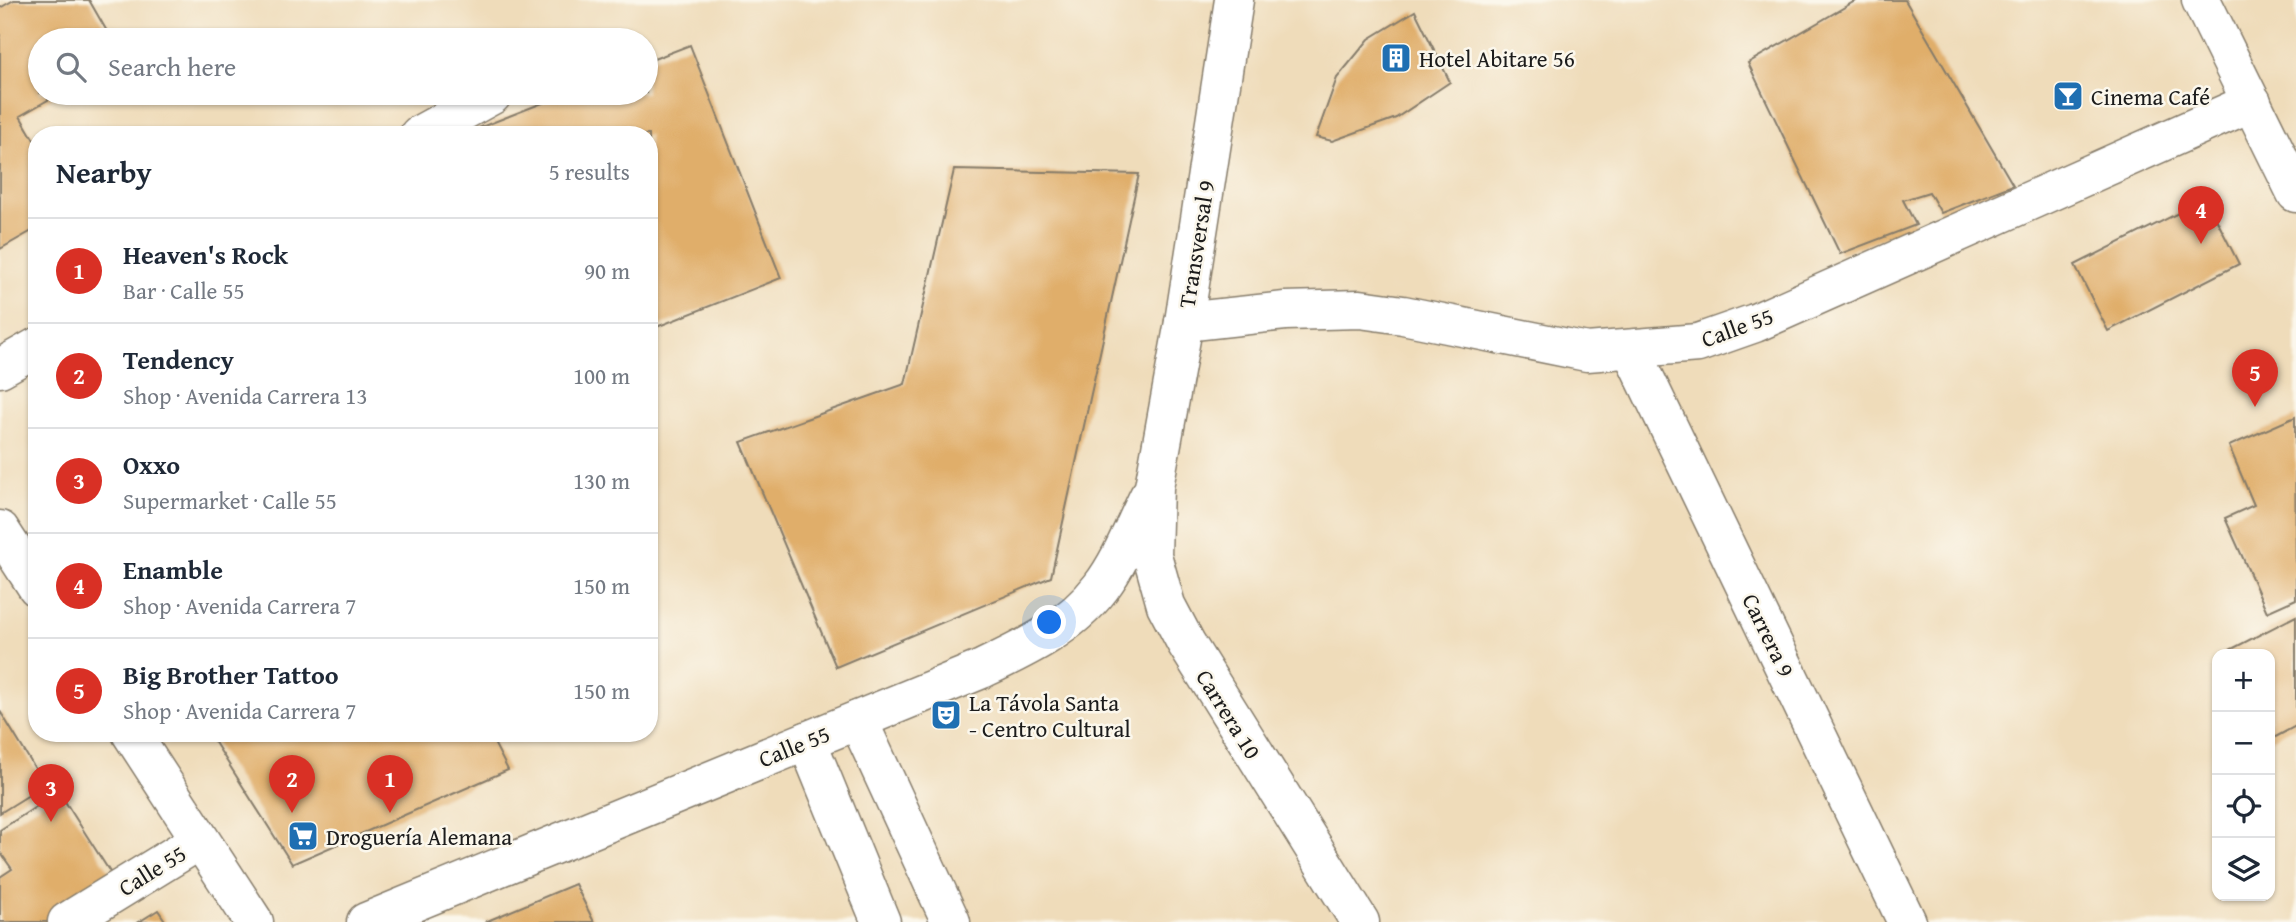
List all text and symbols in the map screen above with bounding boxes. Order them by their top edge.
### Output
search box [28,28,658,105]
building icon: Hotel Abitare 56 [1379,41,1413,75]
place label: Hotel Abitare 56 [1419,42,1575,75]
text: Search here [108,47,236,86]
icon: search [52,48,90,86]
bar icon: Cinema Café [2051,79,2085,113]
place label: Cinema Café [2091,80,2210,113]
text: Nearby [56,150,152,194]
text: 5 results [549,155,630,188]
street label: Transversal 9 [1170,178,1222,310]
pin: 4 [2178,186,2224,244]
text: Heaven's Rock [123,235,288,274]
text: 1 [73,254,85,287]
text: 90 m [584,254,630,287]
text: Bar · Calle 55 [123,274,245,307]
street label: Calle 55 [1696,299,1778,355]
text: Tendency [123,340,234,379]
pin: 5 [2232,349,2278,407]
text: 2 [73,359,85,392]
text: 100 m [573,359,630,392]
text: Shop · Avenida Carrera 13 [123,379,367,412]
text: Oxxo [123,445,180,484]
text: 3 [73,464,85,497]
text: 130 m [573,464,630,497]
text: Supermarket · Calle 55 [123,484,337,517]
text: Enamble [123,550,223,589]
text: 4 [73,569,85,602]
text: 150 m [573,569,630,602]
street label: Carrera 9 [1735,588,1803,682]
text: Shop · Avenida Carrera 7 [123,589,356,622]
your location [1032,605,1066,639]
map controls [2212,649,2275,901]
button: + [2212,649,2275,712]
text: Big Brother Tattoo [123,655,339,694]
street label: Carrera 10 [1188,663,1270,765]
text: 5 [73,674,85,707]
text: 150 m [573,674,630,707]
place label: La Távola Santa - Centro Cultural [969,686,1131,745]
text: Shop · Avenida Carrera 7 [123,694,356,727]
theatre icon: La Távola Santa - Centro Cultural [929,698,963,732]
button: − [2212,712,2275,775]
street label: Calle 55 [753,717,835,775]
pin: 2 [269,755,315,813]
pin: 1 [367,755,413,813]
pin: 3 [28,764,74,822]
button: locate [2212,775,2275,838]
supermarket icon: Droguería Alemana [286,819,320,853]
place label: Droguería Alemana [326,820,512,853]
street label: Calle 55 [112,836,192,904]
button: layers [2212,838,2275,901]

